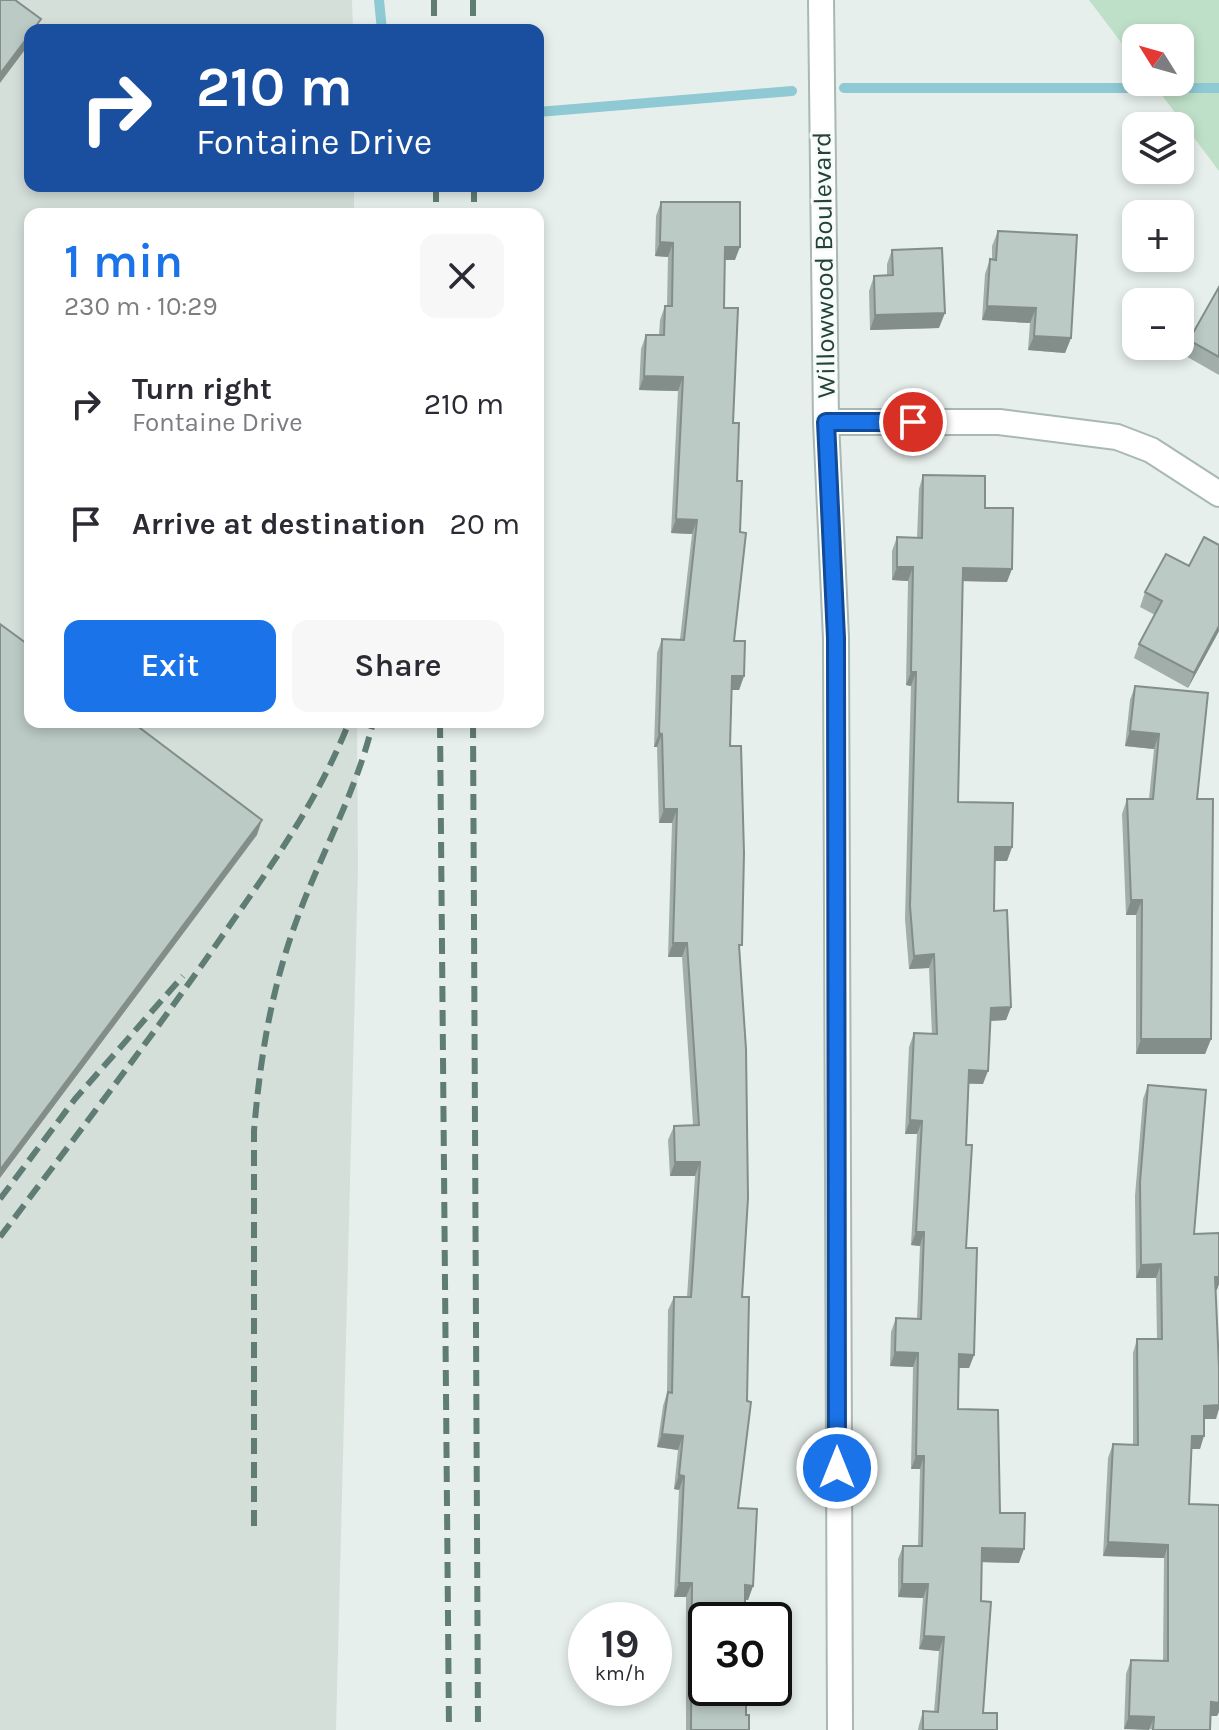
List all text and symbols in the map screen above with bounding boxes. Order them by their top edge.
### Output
north arrow [1122,24,1194,96]
map controls [1122,24,1194,360]
text: 210 m [196,54,353,119]
icon: right [64,56,168,160]
button: layers [1122,112,1194,184]
text: Fontaine Drive [196,121,432,163]
street label: Willowwood Boulevard [806,132,842,398]
button: + [1122,200,1194,272]
text: 1 min [64,233,183,289]
button: close [420,234,504,318]
button: − [1122,288,1194,360]
text: 230 m · 10:29 [64,291,218,322]
text: Turn right [132,371,272,407]
icon: right [64,382,108,426]
text: 210 m [424,386,504,422]
pin [879,388,947,456]
icon: arrive [891,400,935,444]
text: Fontaine Drive [132,407,303,438]
icon: arrive [64,502,108,546]
text: Arrive at destination [132,506,426,542]
text: 20 m [450,506,520,542]
button: Exit [64,620,276,712]
button: Share [292,620,504,712]
position arrow [795,1426,879,1510]
speed limit sign: 30 [688,1602,792,1706]
text: 19 [601,1620,639,1667]
text: km/h [595,1662,645,1685]

